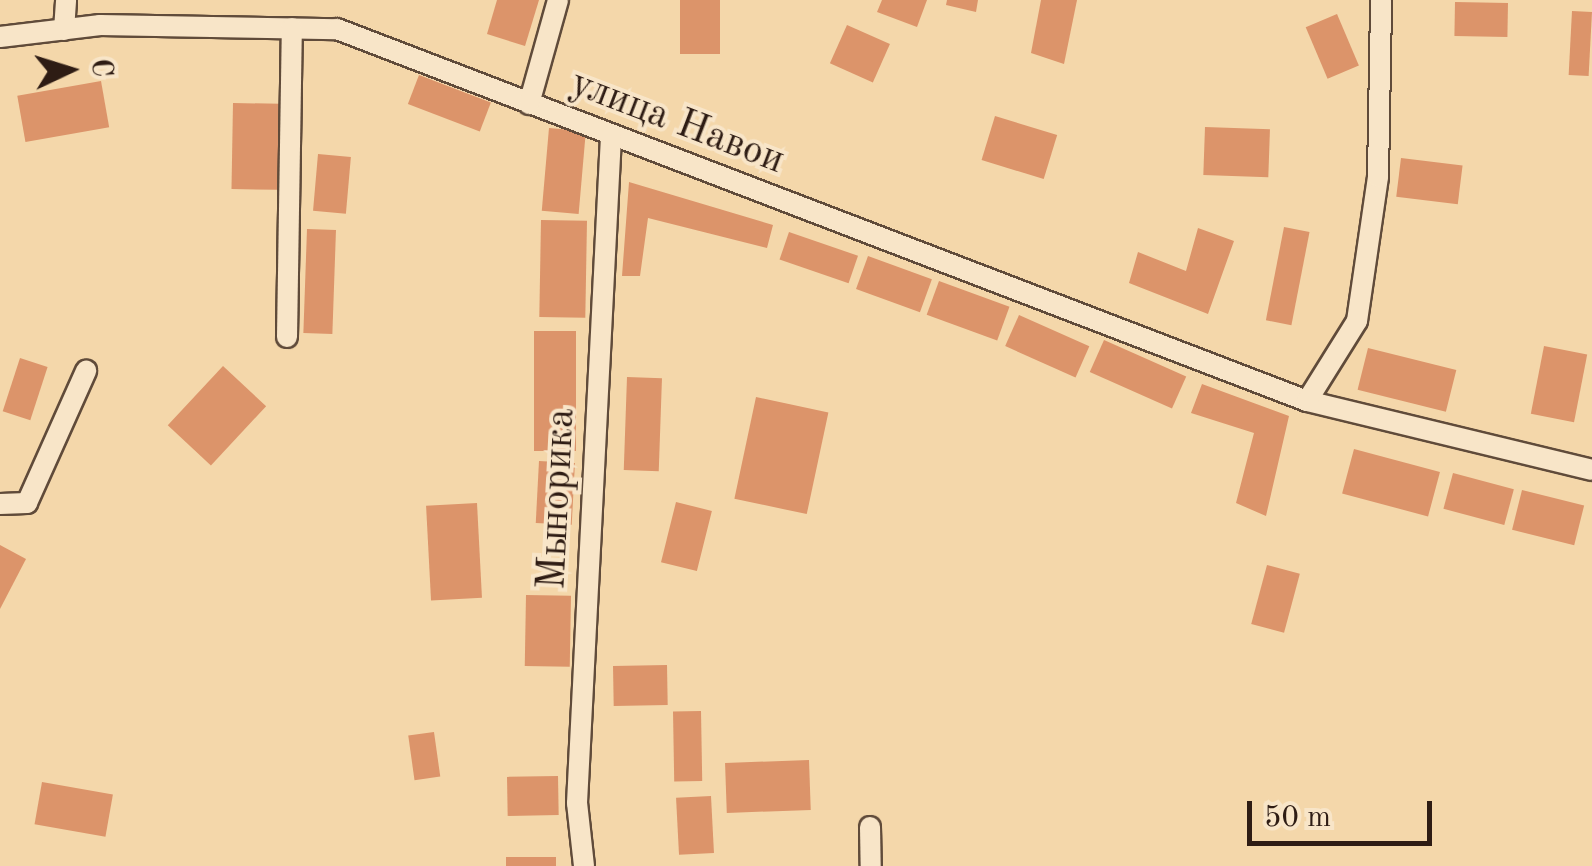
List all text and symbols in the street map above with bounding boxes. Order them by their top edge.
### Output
north arrow [20,20,120,120]
text: С [85,58,115,78]
street label: улица Навои [563,60,791,186]
street label: Мынорика [529,407,587,591]
scale bar [1252,781,1437,843]
text: 50 m [1264,803,1331,833]

